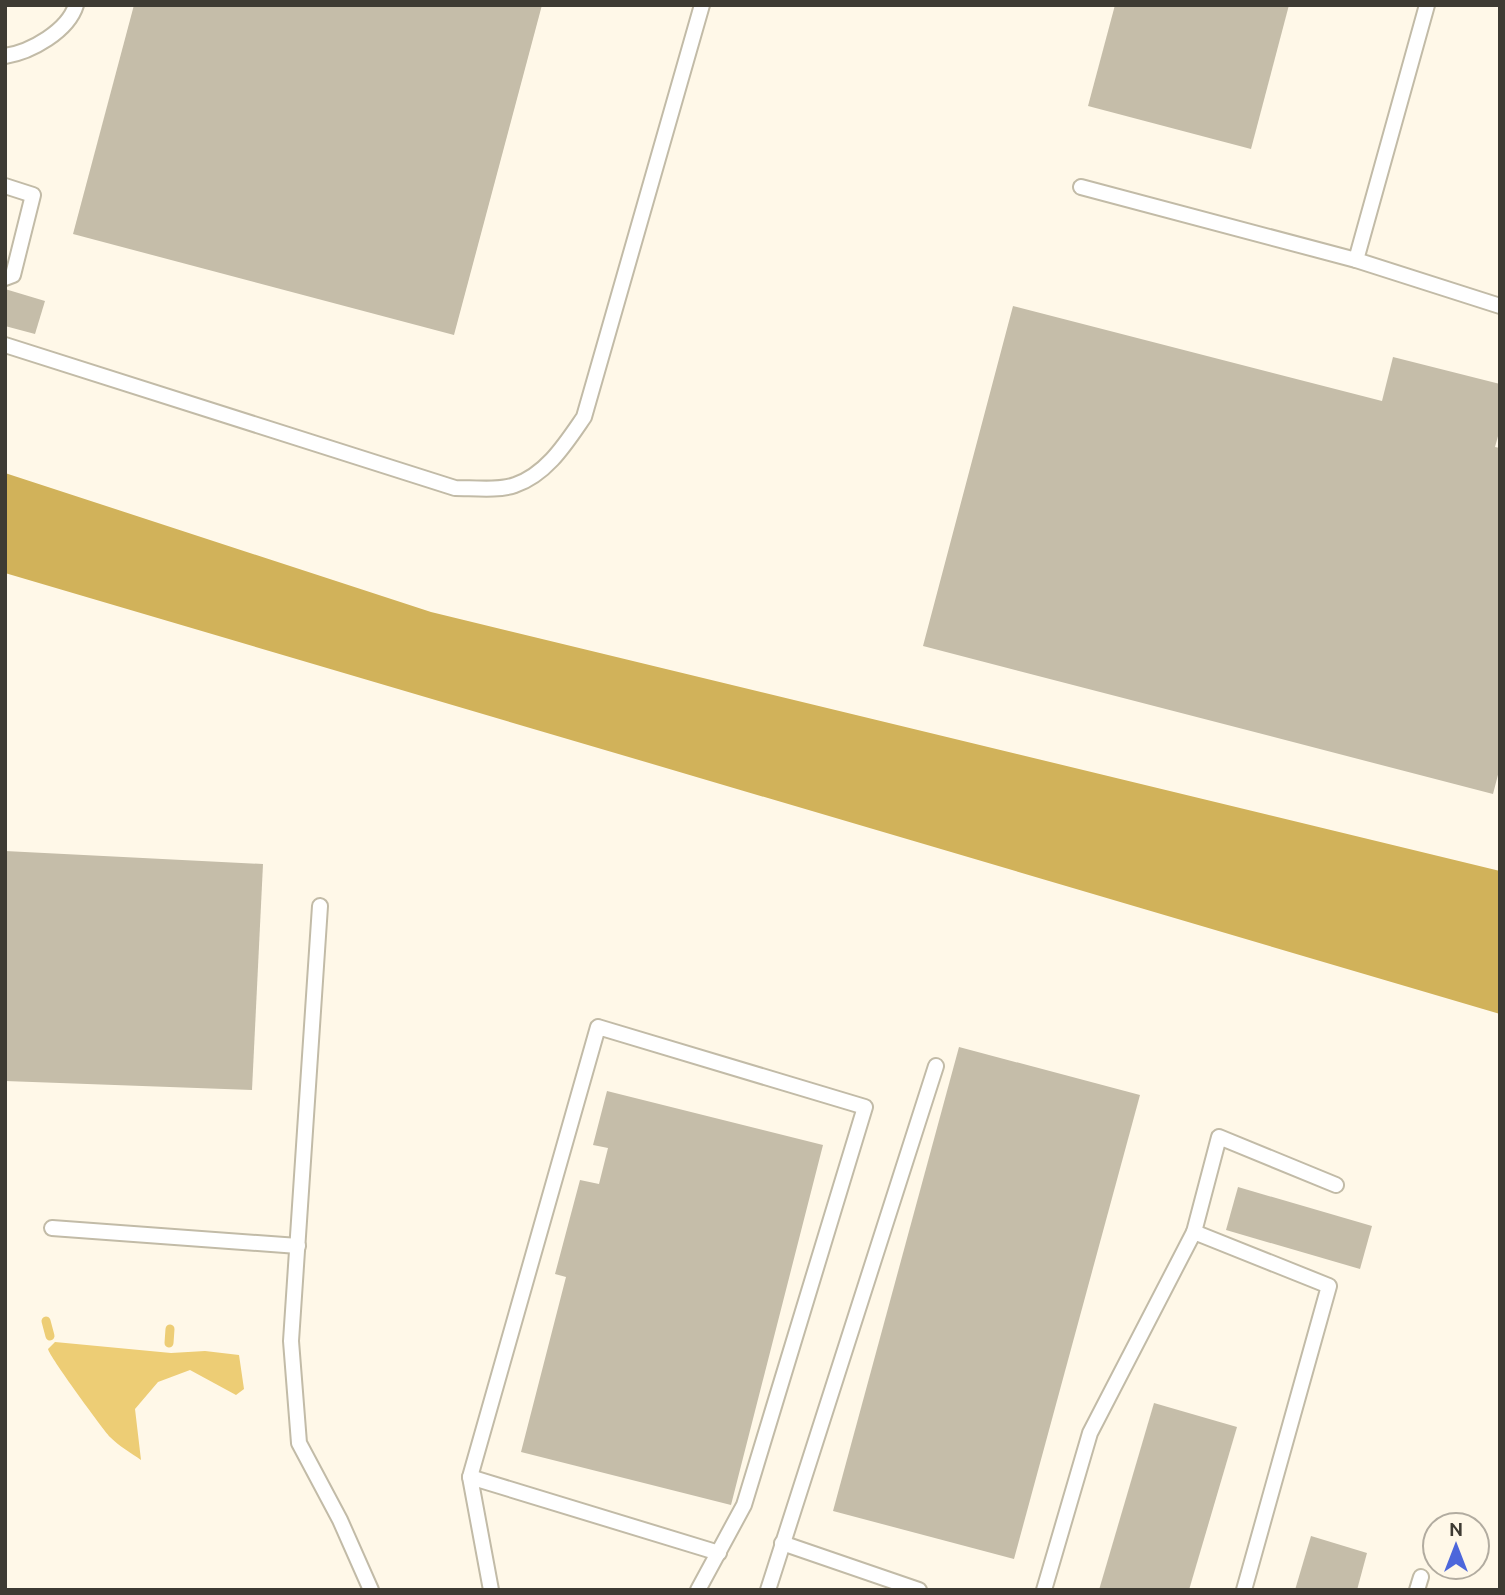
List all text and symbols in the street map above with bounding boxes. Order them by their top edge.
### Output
north arrow [1421,1511,1491,1581]
text: N [1449,1518,1463,1540]

